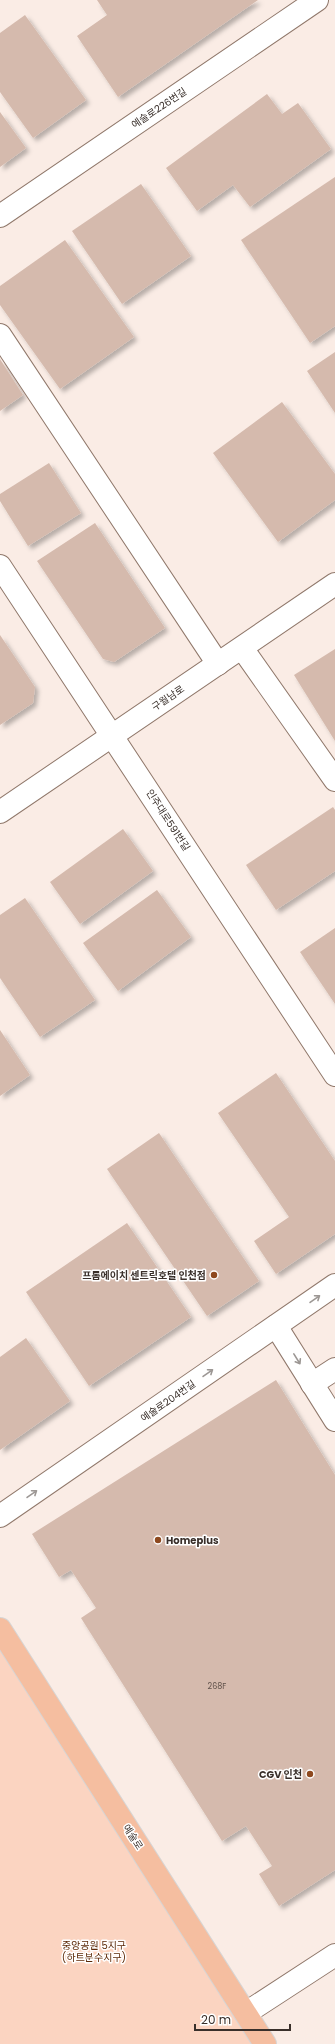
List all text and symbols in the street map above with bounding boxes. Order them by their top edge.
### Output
street label: 예술로226번길 [128,84,190,132]
street label: 구월남로 [149,681,187,715]
street label: 인주대로591번길 [142,786,194,854]
place label: 프롬에이치 센트릭호텔 인천점 [82,1268,206,1283]
marker: 프롬에이치 센트릭호텔 인천점 [209,1270,219,1280]
one-way arrow [310,1295,321,1303]
one-way arrow [293,1353,301,1365]
one-way arrow [203,1369,214,1377]
street label: 예술로204번길 [137,1376,199,1426]
one-way arrow [26,1490,37,1498]
place label: Homeplus [166,1533,219,1548]
marker: Homeplus [153,1535,163,1545]
house number: 268F [208,1681,226,1692]
place label: CGV 인천 [259,1767,302,1782]
marker: CGV 인천 [305,1769,315,1779]
street label: 예술로 [119,1821,147,1853]
park label: 중앙공원 5지구 (하트분수지구) [62,1938,126,1965]
scale bar [195,2006,290,2032]
text: 20 m [201,2011,231,2028]

